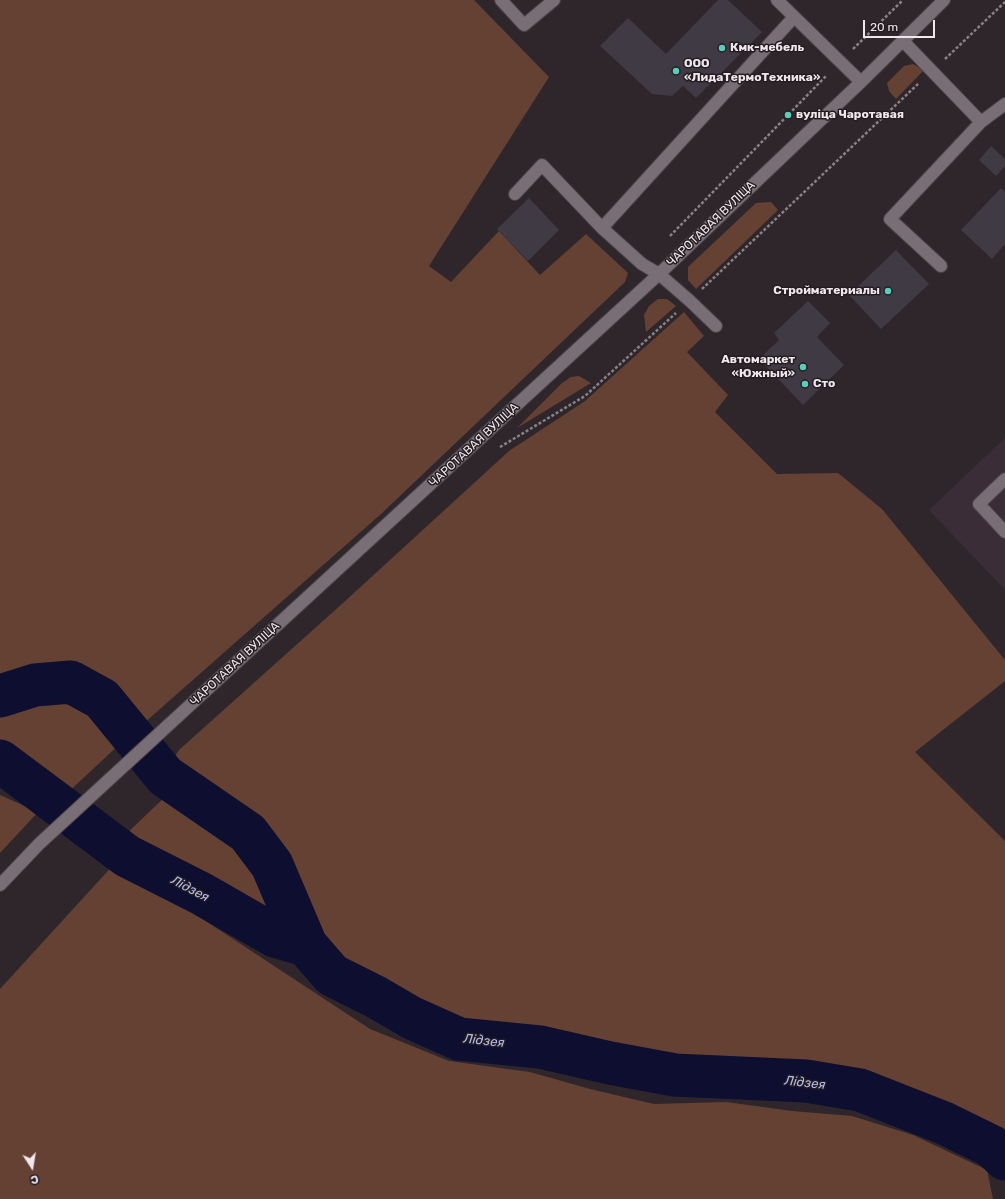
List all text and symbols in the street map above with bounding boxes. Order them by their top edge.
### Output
scale bar [865,12,937,38]
text: 20 m [870,20,898,34]
place label: Кмк-мебель [730,41,804,55]
marker: Кмк-мебель [717,43,727,53]
place label: ООО «ЛидаТермоТехника» [684,57,820,85]
marker: ООО «ЛидаТермоТехника» [671,66,681,76]
place label: вуліца Чаротавая [796,108,904,122]
marker: вуліца Чаротавая [783,110,793,120]
street label: ЧАРОТАВАЯ ВУЛІЦА [664,178,758,270]
place label: Стройматериалы [773,284,880,298]
marker: Стройматериалы [883,286,893,296]
place label: Автомаркет «Южный» [721,353,795,381]
marker: Автомаркет «Южный» [798,362,808,372]
place label: Сто [813,377,835,391]
marker: Сто [800,379,810,389]
street label: ЧАРОТАВАЯ ВУЛІЦА [426,400,522,490]
street label: ЧАРОТАВАЯ ВУЛІЦА [187,619,283,709]
water label: Лідзея [168,872,212,906]
water label: Лідзея [463,1031,505,1051]
water label: Лідзея [784,1073,826,1093]
north arrow [12,1147,52,1187]
text: С [29,1172,40,1186]

